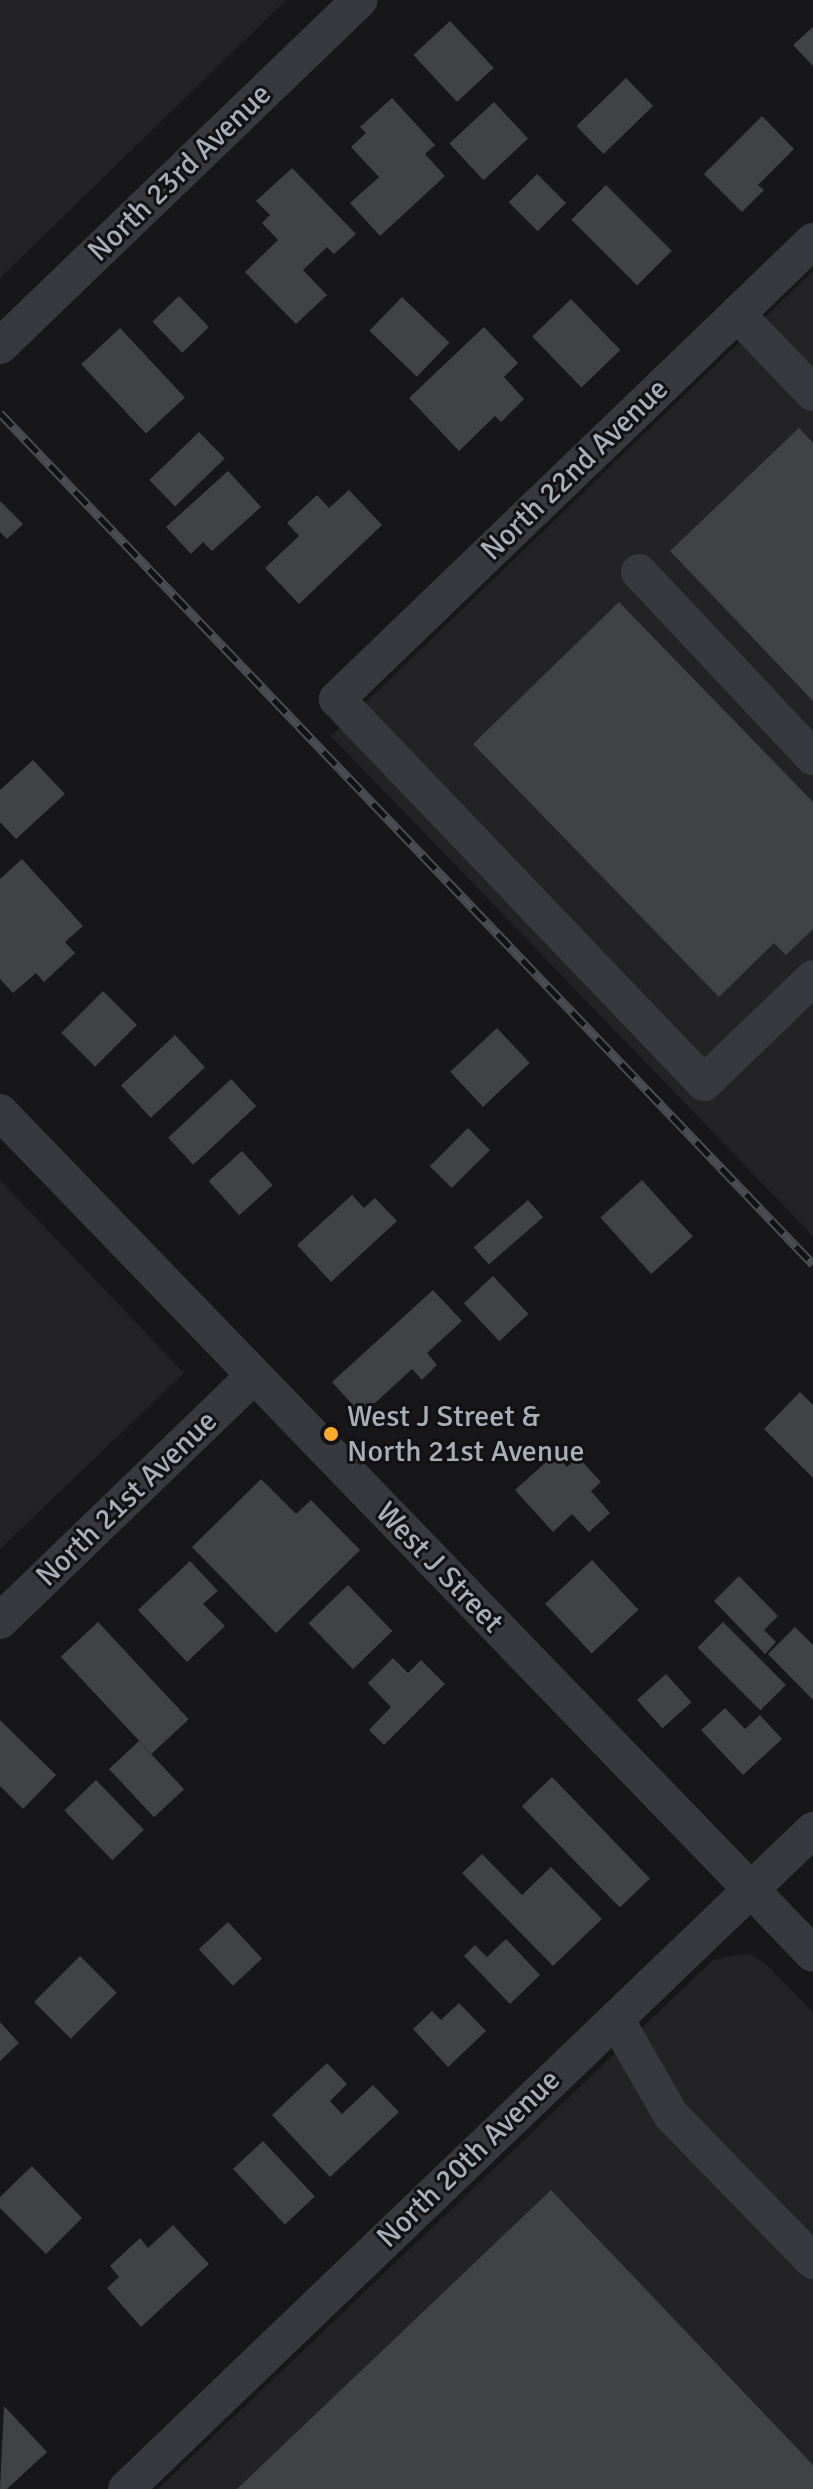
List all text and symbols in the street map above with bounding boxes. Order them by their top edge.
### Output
street label: North 23rd Avenue [81,76,279,270]
street label: North 22nd Avenue [474,372,676,568]
place label: West J Street & North 21st Avenue [347,1399,585,1470]
street label: North 21st Avenue [29,1404,225,1594]
marker: West J Street & North 21st Avenue [322,1425,340,1443]
street label: West J Street [368,1495,510,1641]
street label: North 20th Avenue [370,2062,568,2256]

